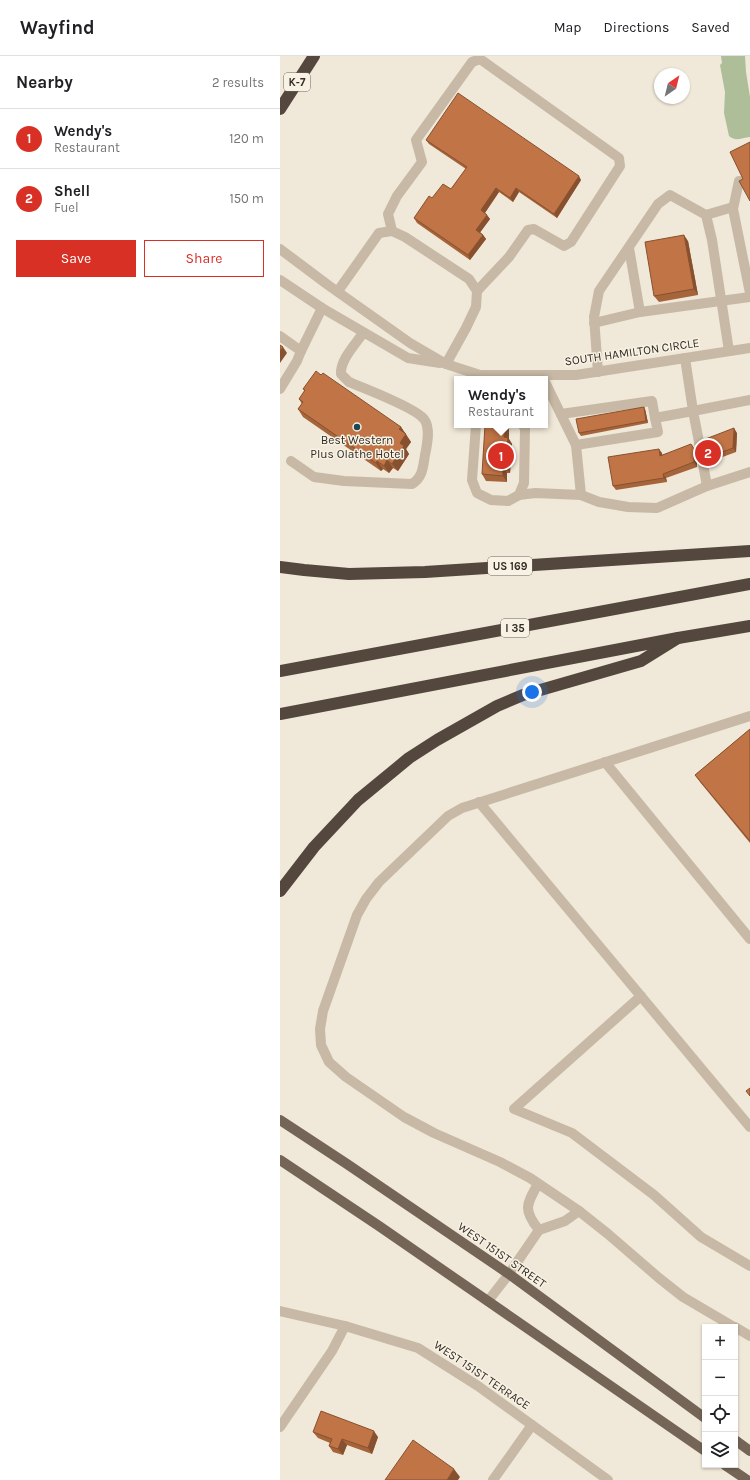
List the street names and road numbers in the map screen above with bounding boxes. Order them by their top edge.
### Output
road number: K-7 [284,73,310,91]
street label: SOUTH HAMILTON CIRCLE [564,336,700,368]
road number: US 169 [488,557,532,575]
road number: I 35 [501,619,529,637]
street label: WEST 151ST STREET [455,1219,549,1291]
street label: WEST 151ST TERRACE [431,1338,533,1412]

